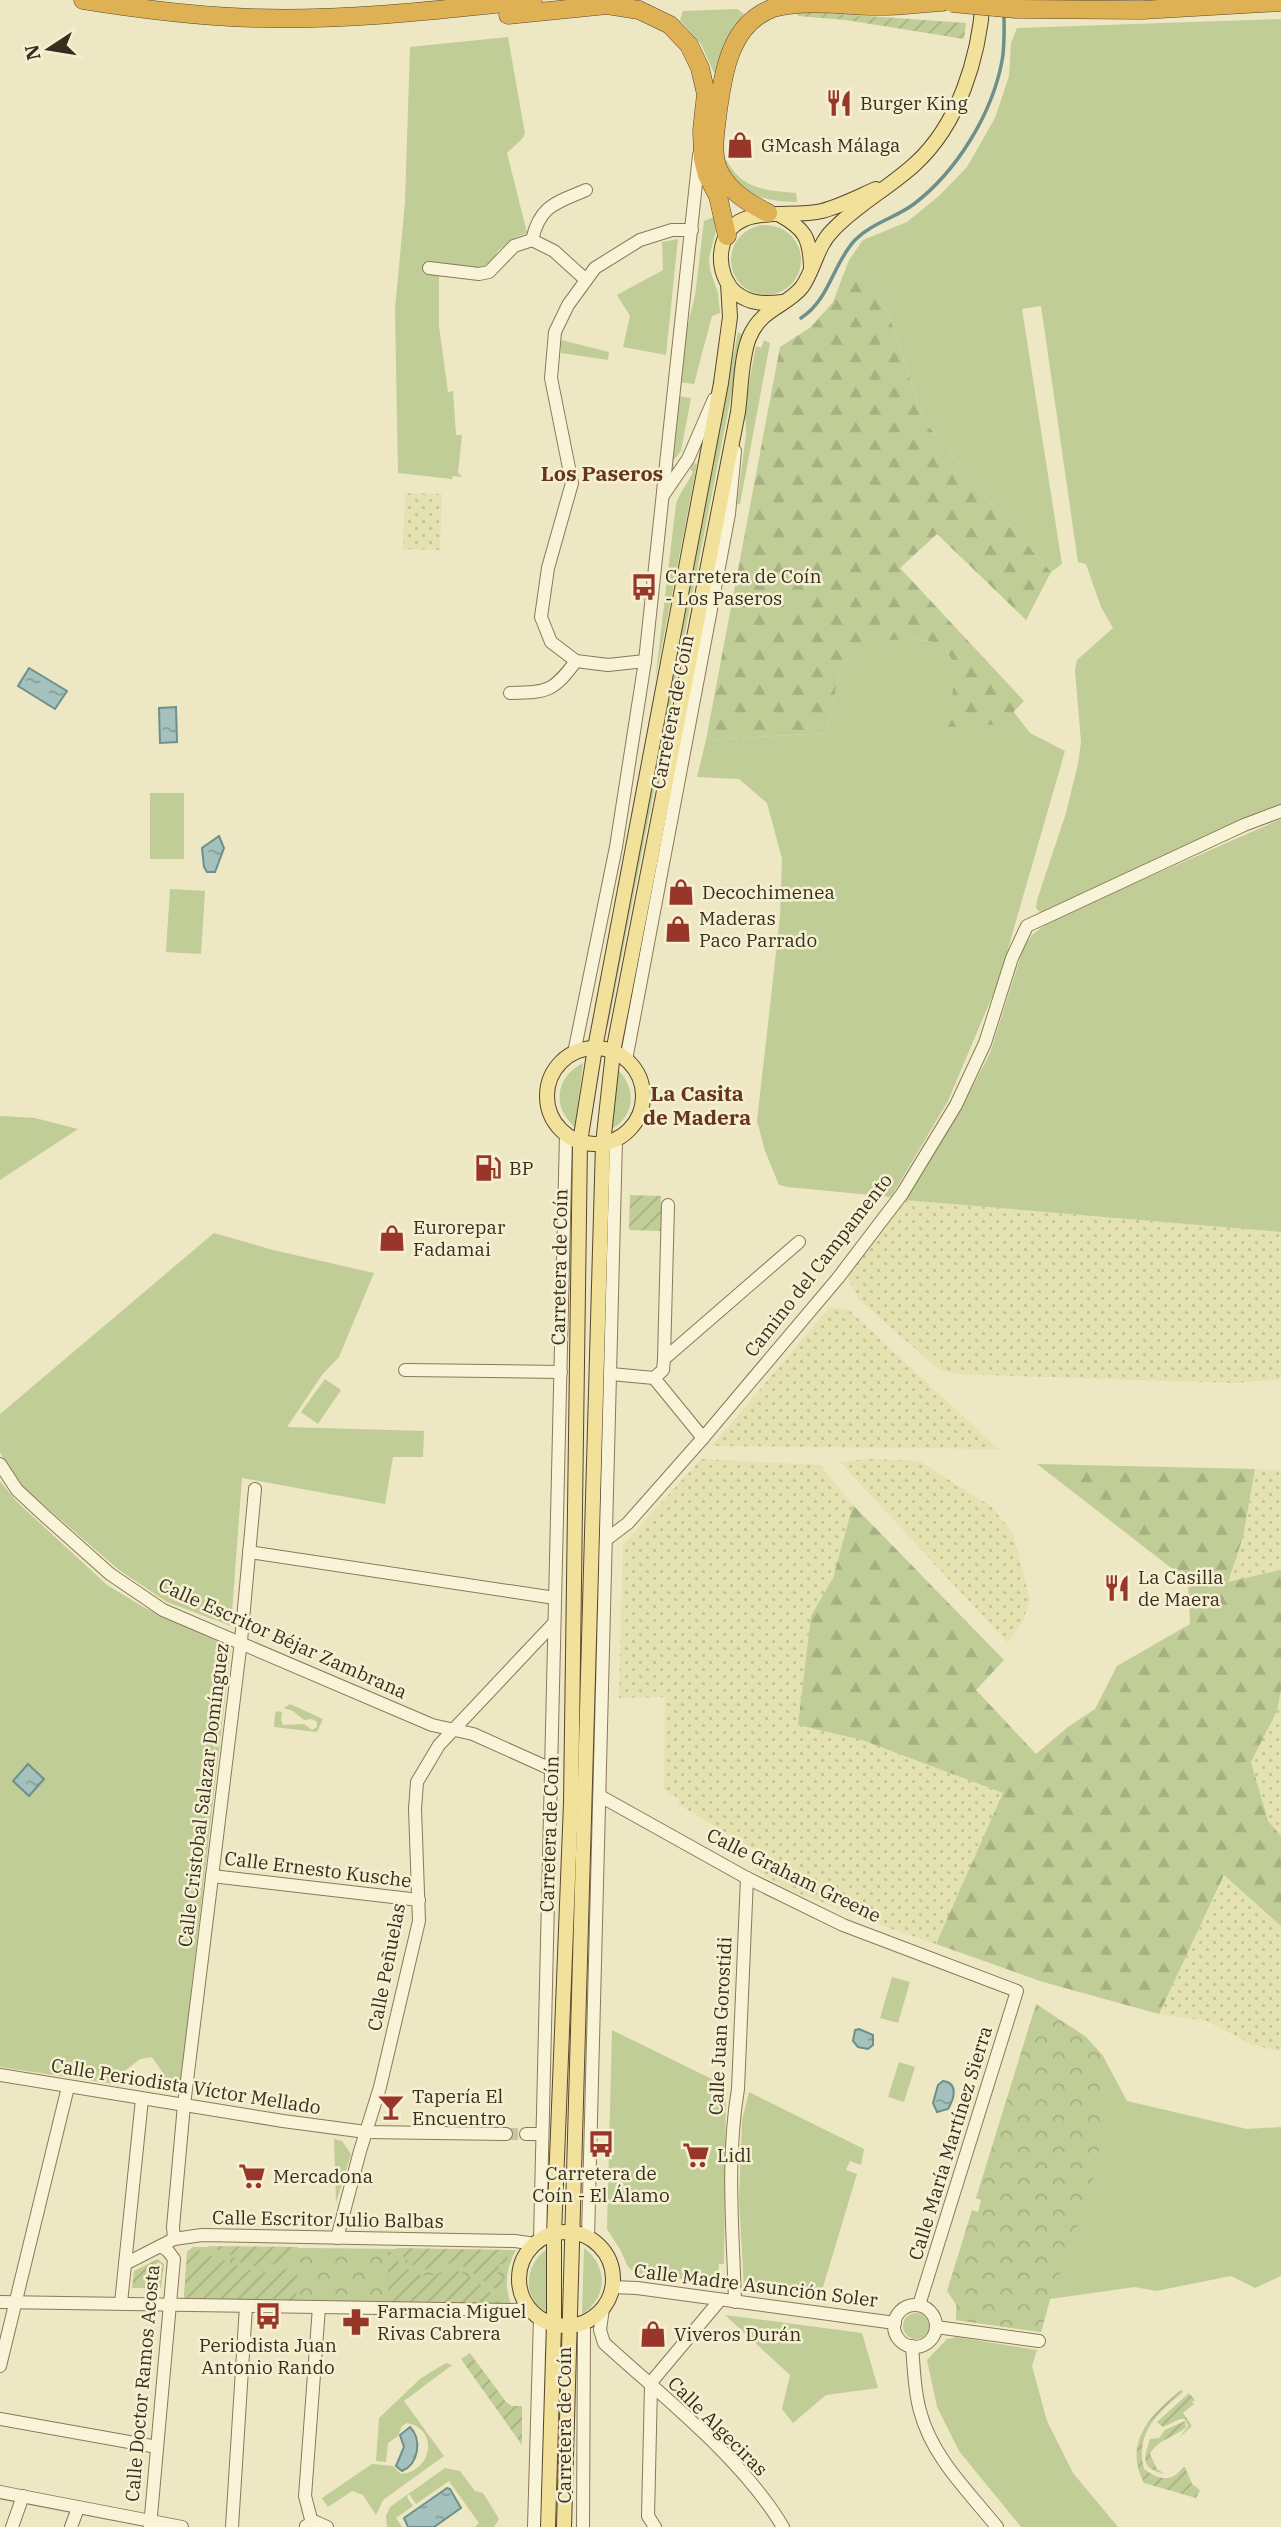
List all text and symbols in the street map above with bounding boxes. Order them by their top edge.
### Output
north arrow [14,14,84,84]
text: N [19,43,46,62]
restaurant icon: Burger King [824,88,854,118]
place label: Burger King [860,91,969,115]
shop icon: GMcash Málaga [725,130,755,160]
place label: GMcash Málaga [761,133,901,157]
district label: Los Paseros [541,459,663,487]
place label: Carretera de Coín - Los Paseros [665,564,822,610]
bus stop icon: Carretera de Coín - Los Paseros [629,572,659,602]
street label: Carretera de Coín [645,633,699,791]
shop icon: Decochimenea [666,877,696,907]
place label: Decochimenea [702,880,835,904]
place label: Maderas Paco Parrado [699,906,817,952]
shop icon: Maderas Paco Parrado [663,914,693,944]
district label: La Casita de Madera [643,1079,751,1131]
fuel station icon: BP [473,1153,503,1183]
place label: BP [509,1156,534,1180]
street label: Camino del Campamento [739,1168,897,1362]
street label: Carretera de Coín [546,1188,572,1346]
place label: Eurorepar Fadamai [413,1215,506,1261]
shop icon: Eurorepar Fadamai [377,1223,407,1253]
place label: La Casilla de Maera [1138,1565,1224,1611]
street label: Calle Escritor Béjar Zambrana [155,1572,411,1704]
restaurant icon: La Casilla de Maera [1102,1573,1132,1603]
street label: Calle Cristobal Salazar Domínguez [172,1642,234,1948]
street label: Carretera de Coín [534,1755,564,1913]
street label: Calle Graham Greene [703,1822,885,1928]
street label: Calle Ernesto Kusche [223,1846,413,1892]
street label: Calle Peñuelas [362,1901,410,2033]
street label: Calle Juan Gorostidi [703,1936,737,2116]
street label: Calle María Martínez Sierra [903,2023,997,2263]
street label: Calle Periodista Víctor Mellado [49,2053,323,2119]
place label: Tapería El Encuentro [412,2084,506,2130]
bar icon: Tapería El Encuentro [376,2092,406,2122]
bus stop icon: Carretera de Coín - El Álamo [586,2129,616,2159]
supermarket icon: Lidl [681,2140,711,2170]
place label: Lidl [717,2143,752,2167]
supermarket icon: Mercadona [237,2161,267,2191]
place label: Carretera de Coín - El Álamo [532,2161,670,2207]
place label: Mercadona [273,2164,373,2188]
street label: Calle Escritor Julio Balbas [212,2205,444,2233]
street label: Calle Madre Asunción Soler [633,2258,880,2312]
street label: Calle Doctor Ramos Acosta [120,2263,164,2503]
place label: Farmacia Miguel Rivas Cabrera [377,2299,527,2345]
bus stop icon: Periodista Juan Antonio Rando [253,2301,283,2331]
pharmacy icon: Farmacia Miguel Rivas Cabrera [341,2307,371,2337]
shop icon: Viveros Durán [638,2319,668,2349]
place label: Viveros Durán [674,2322,801,2346]
place label: Periodista Juan Antonio Rando [199,2333,337,2379]
street label: Carretera de Coín [552,2347,576,2503]
street label: Calle Algeciras [663,2371,773,2481]

